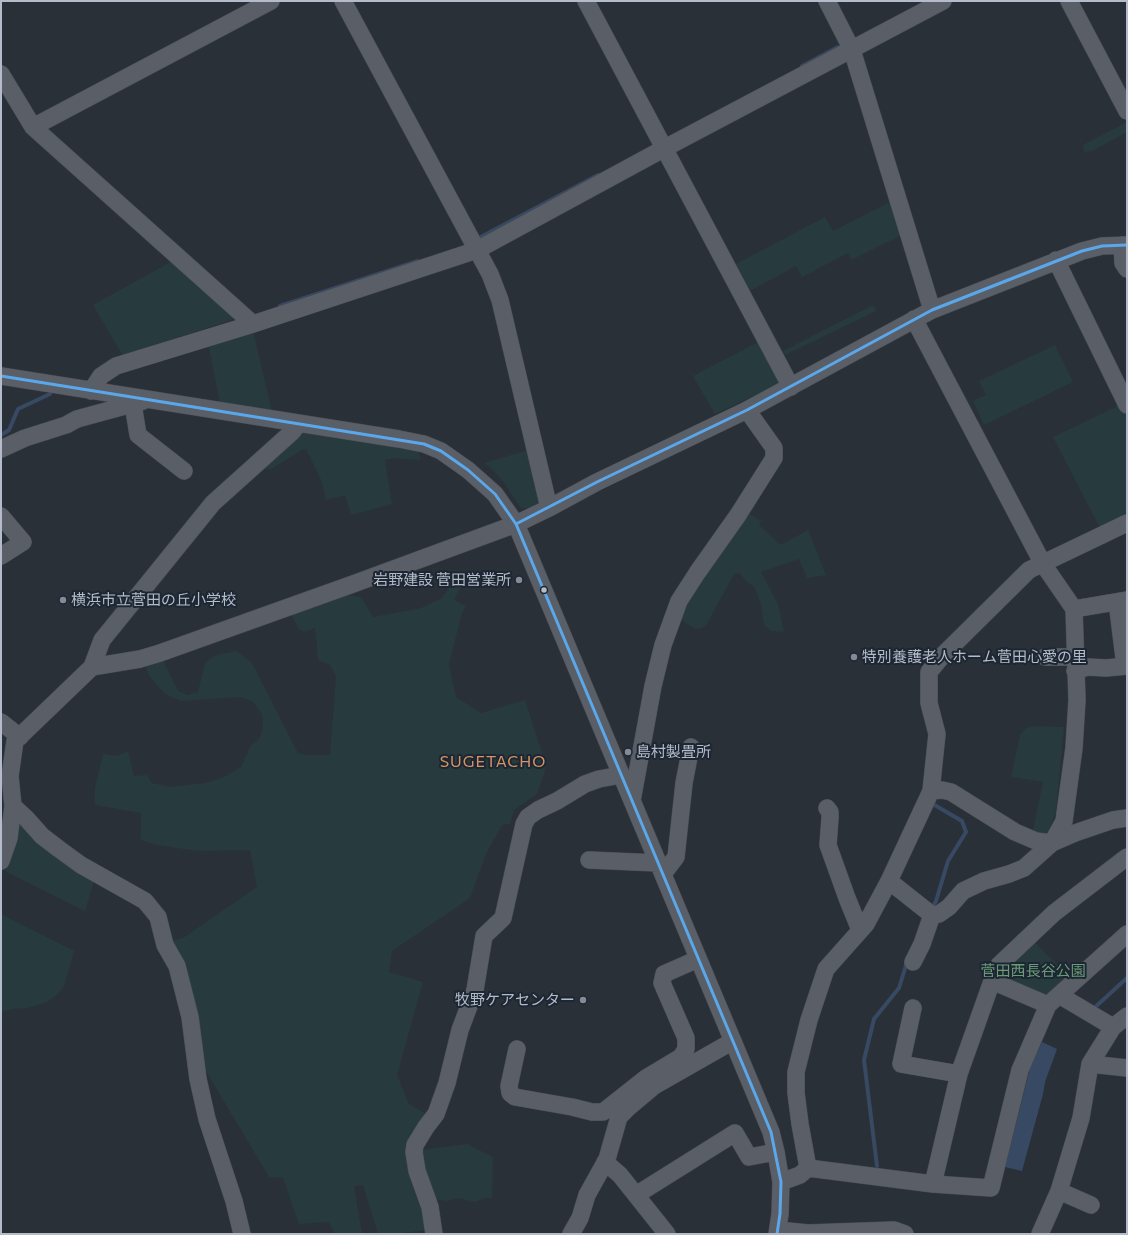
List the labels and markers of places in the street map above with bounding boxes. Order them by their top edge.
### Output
place label: 岩野建設 菅田営業所 [373,571,511,589]
marker: 岩野建設 菅田営業所 [514,575,524,585]
unlabelled marker [539,585,549,595]
place label: 横浜市立菅田の丘小学校 [71,591,236,609]
marker: 横浜市立菅田の丘小学校 [58,595,68,605]
place label: 特別養護老人ホーム菅田心愛の里 [862,648,1087,666]
marker: 特別養護老人ホーム菅田心愛の里 [849,652,859,662]
place label: 島村製畳所 [636,743,711,761]
marker: 島村製畳所 [623,747,633,757]
place label: 牧野ケアセンター [455,991,575,1009]
marker: 牧野ケアセンター [578,995,588,1005]

